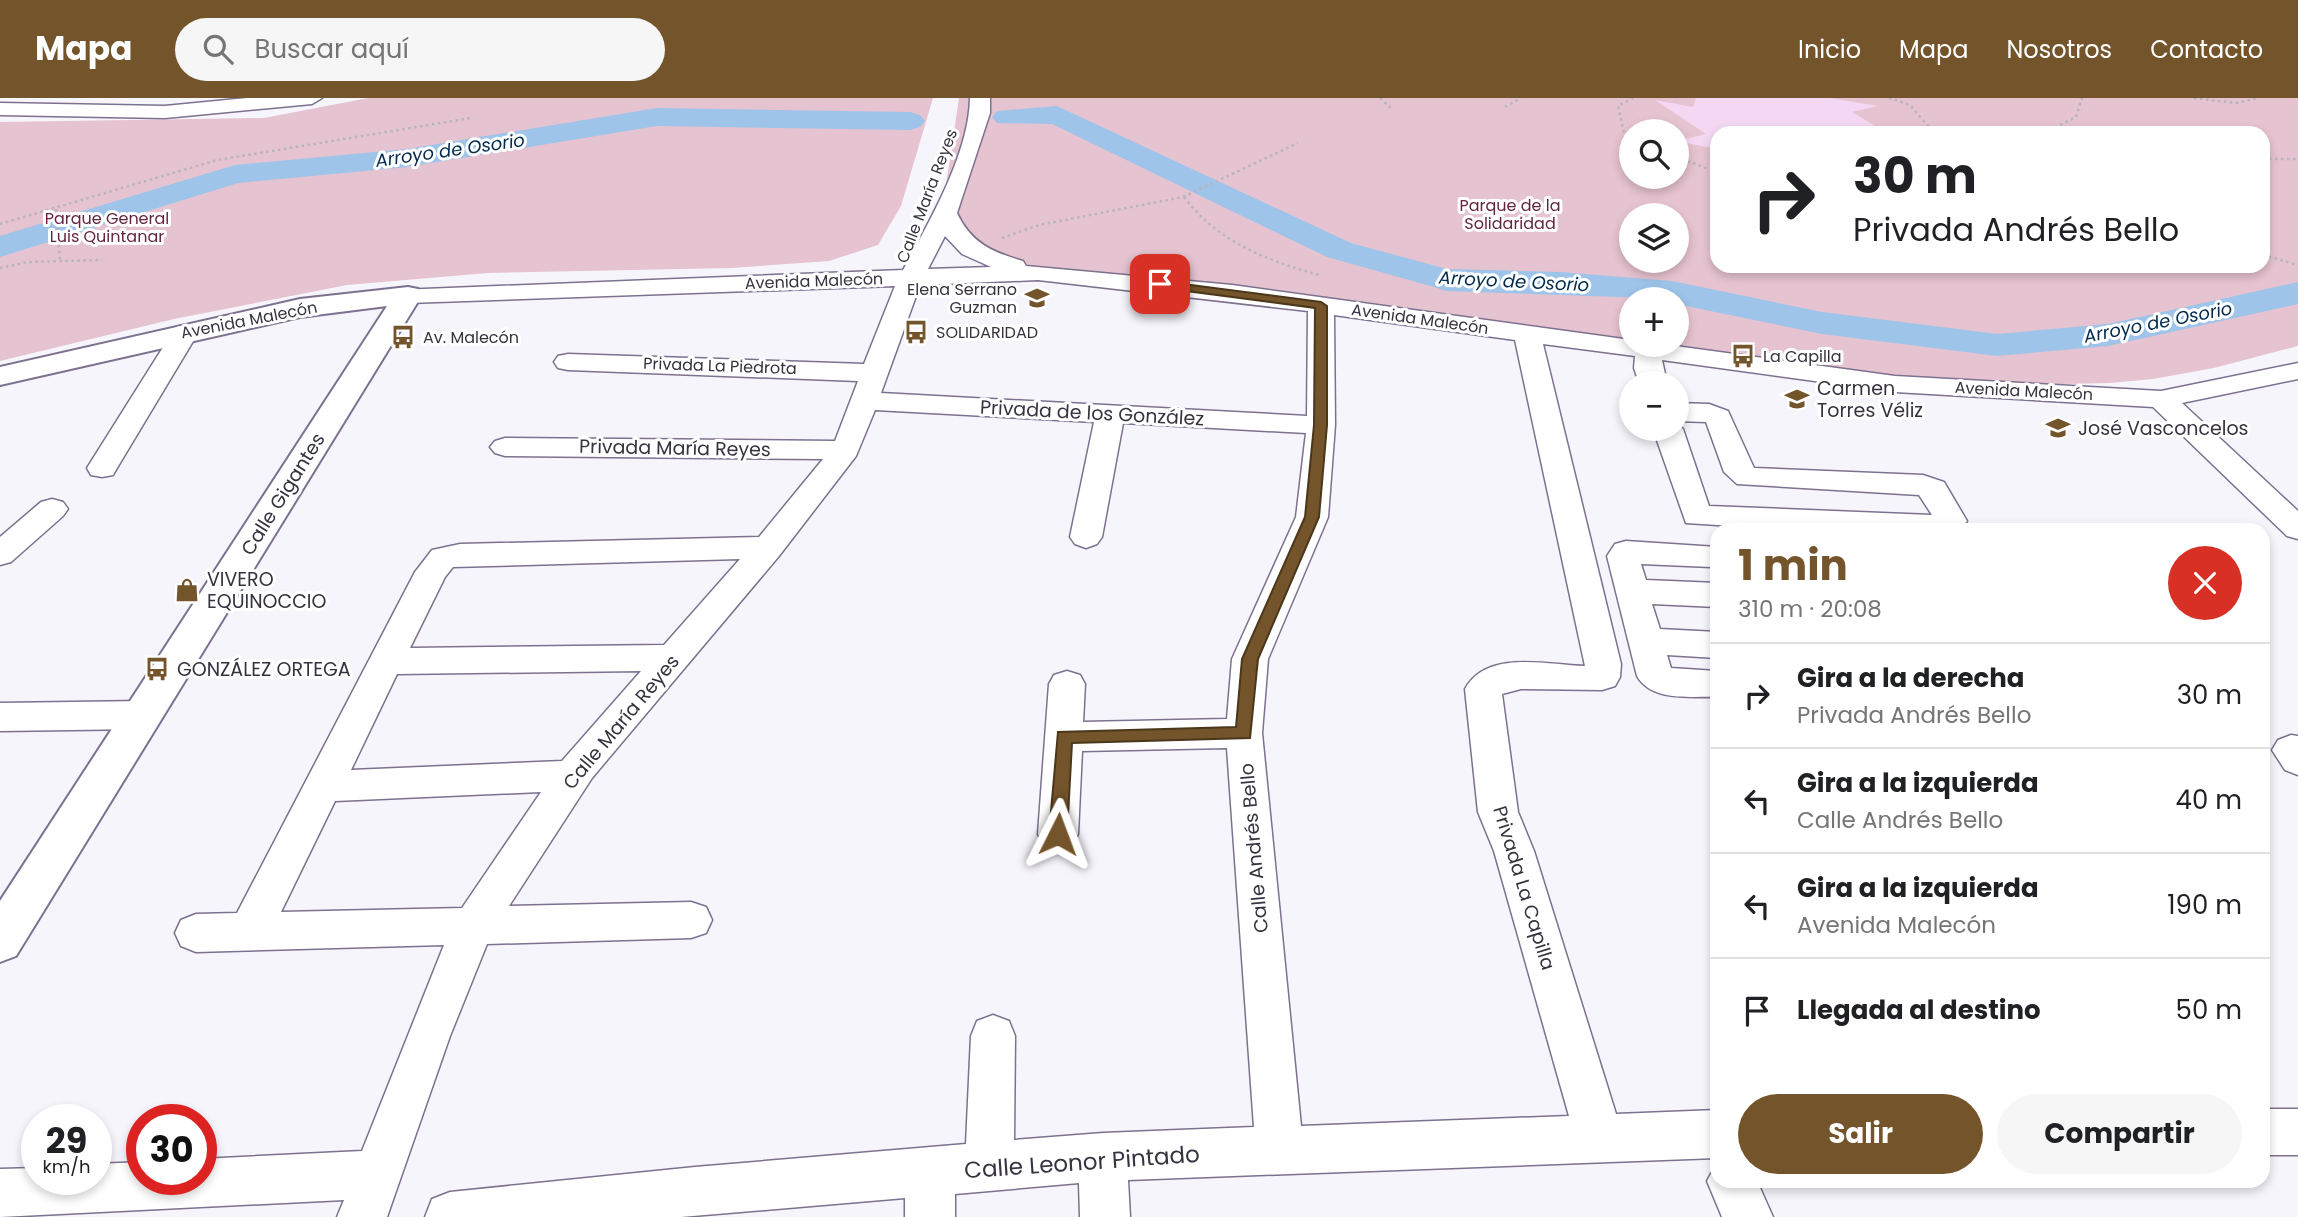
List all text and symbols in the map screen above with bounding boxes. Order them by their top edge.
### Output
search box [175,18,665,81]
text: Mapa [35,25,133,72]
icon: search [199,30,237,68]
text: Buscar aquí [255,31,409,67]
text: Inicio [1798,33,1861,66]
text: Mapa [1899,33,1968,66]
text: Nosotros [2006,33,2112,66]
text: Contacto [2150,33,2263,66]
map controls [1619,119,1689,441]
button: search [1619,119,1689,189]
street label: Calle María Reyes [891,126,963,266]
water label: Arroyo de Osorio [373,127,526,173]
text: 30 m [1853,142,1977,210]
icon: right [1738,154,1829,245]
park label: Parque de la Solidaridad [1459,194,1561,235]
button: layers [1619,203,1689,273]
park label: Parque General Luis Quintanar [45,207,169,248]
text: Privada Andrés Bello [1853,207,2179,252]
pin [1130,254,1190,314]
icon: arrive [1141,265,1179,303]
water label: Arroyo de Osorio [1437,265,1590,297]
street label: Avenida Malecón [744,267,884,295]
place label: Elena Serrano Guzman [907,278,1017,319]
school or university icon: Elena Serrano Guzman [1023,284,1051,312]
button: + [1619,287,1689,357]
water label: Arroyo de Osorio [2081,295,2234,349]
street label: Avenida Malecón [179,296,319,344]
street label: Avenida Malecón [1350,298,1490,340]
bus stop icon: SOLIDARIDAD [902,318,930,346]
place label: SOLIDARIDAD [936,321,1038,344]
bus stop icon: Av. Malecón [389,323,417,351]
place label: Av. Malecón [423,326,519,349]
bus stop icon: La Capilla [1729,342,1757,370]
place label: La Capilla [1763,345,1842,368]
street label: Privada La Piedrota [643,352,797,380]
button: − [1619,371,1689,441]
place label: Carmen Torres Véliz [1817,375,1923,424]
street label: Avenida Malecón [1954,376,2094,406]
school or university icon: Carmen Torres Véliz [1783,385,1811,413]
street label: Privada de los González [979,394,1205,432]
school or university icon: José Vasconcelos [2044,414,2072,442]
place label: José Vasconcelos [2078,415,2249,442]
street label: Calle Gigantes [235,428,331,560]
street label: Privada María Reyes [579,433,771,463]
text: 1 min [1738,536,1848,595]
button: close [2168,546,2242,620]
place label: VIVERO EQUINOCCIO [207,566,327,615]
shop icon: VIVERO EQUINOCCIO [173,576,201,604]
text: 310 m · 20:08 [1738,593,1882,625]
street label: Calle María Reyes [557,649,685,795]
bus stop icon: GONZÁLEZ ORTEGA [143,655,171,683]
place label: GONZÁLEZ ORTEGA [177,656,351,683]
text: Gira a la derecha [1797,660,2025,696]
icon: right [1738,677,1776,715]
text: 30 m [2177,677,2242,713]
text: Privada Andrés Bello [1797,699,2031,731]
street label: Calle Andrés Bello [1233,762,1275,934]
text: Gira a la izquierda [1797,765,2039,801]
icon: left [1738,782,1776,820]
text: 40 m [2176,782,2242,818]
position arrow [1021,797,1095,871]
street label: Privada La Capilla [1486,803,1562,973]
text: Calle Andrés Bello [1797,804,2003,836]
text: Gira a la izquierda [1797,870,2039,906]
icon: left [1738,887,1776,925]
text: 190 m [2167,887,2242,923]
text: Avenida Malecón [1797,909,1996,941]
icon: arrive [1738,992,1776,1030]
text: Llegada al destino [1797,992,2041,1028]
text: 50 m [2176,992,2242,1028]
button: Salir [1738,1094,1983,1174]
button: Compartir [1997,1094,2242,1174]
speed limit sign: 30 [126,1104,217,1195]
text: 29 [46,1116,87,1165]
street label: Calle Leonor Pintado [963,1138,1201,1186]
text: km/h [43,1154,90,1179]

